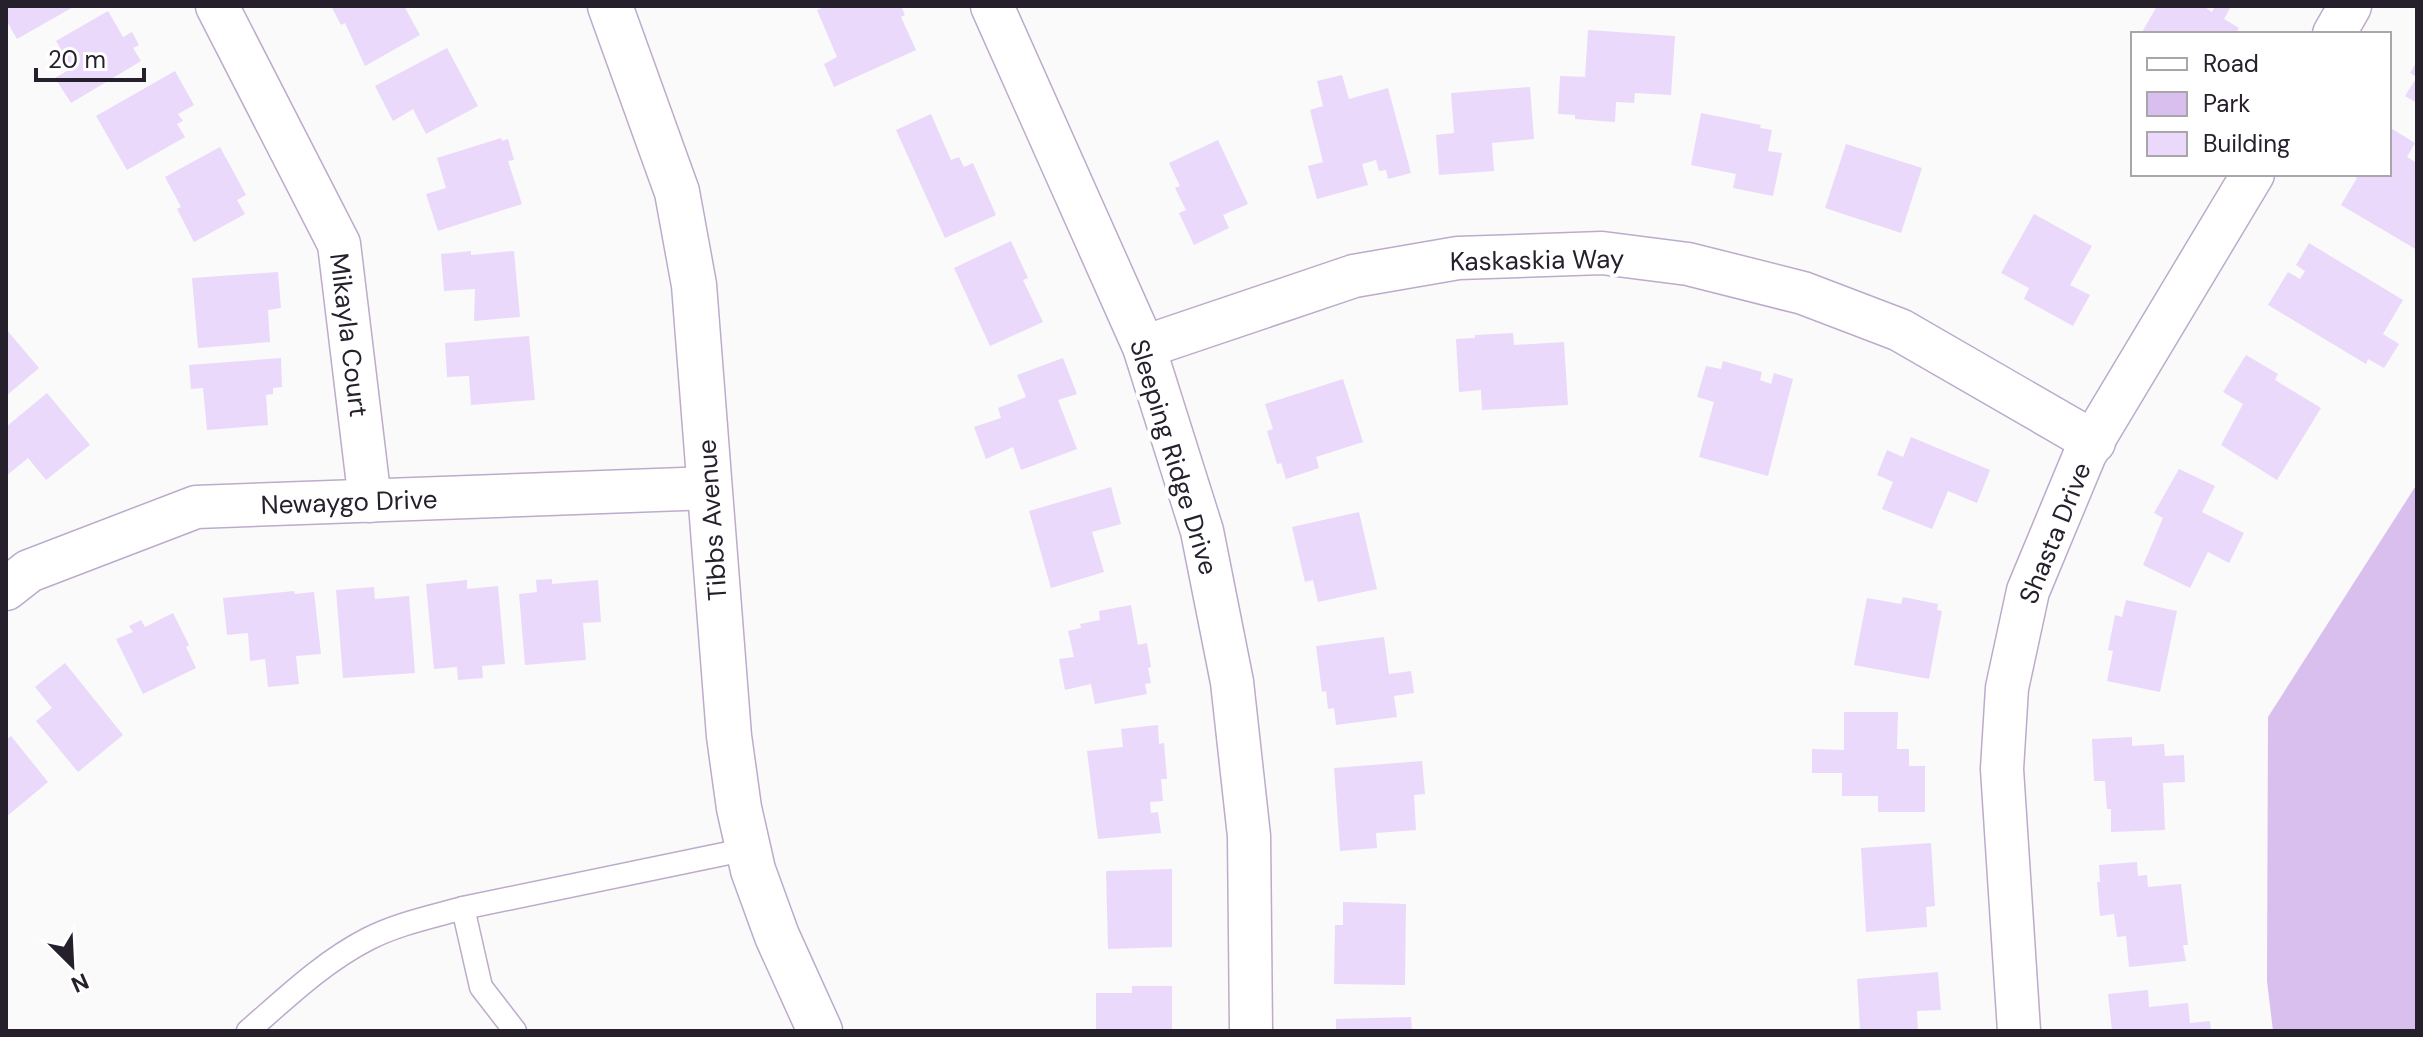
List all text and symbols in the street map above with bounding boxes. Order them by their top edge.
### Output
scale bar [36,32,144,82]
legend [2131,32,2391,176]
text: 20 m [48,44,106,75]
text: Road [2203,48,2259,79]
text: Park [2203,88,2250,119]
text: Building [2203,128,2290,159]
street label: Kaskaskia Way [1449,241,1625,279]
street label: Mikayla Court [322,251,376,419]
street label: Sleeping Ridge Drive [1122,335,1226,579]
street label: Tibbs Avenue [689,438,735,602]
street label: Shasta Drive [2011,457,2099,609]
street label: Newaygo Drive [260,482,438,522]
north arrow [32,925,112,1005]
text: N [67,966,93,999]

